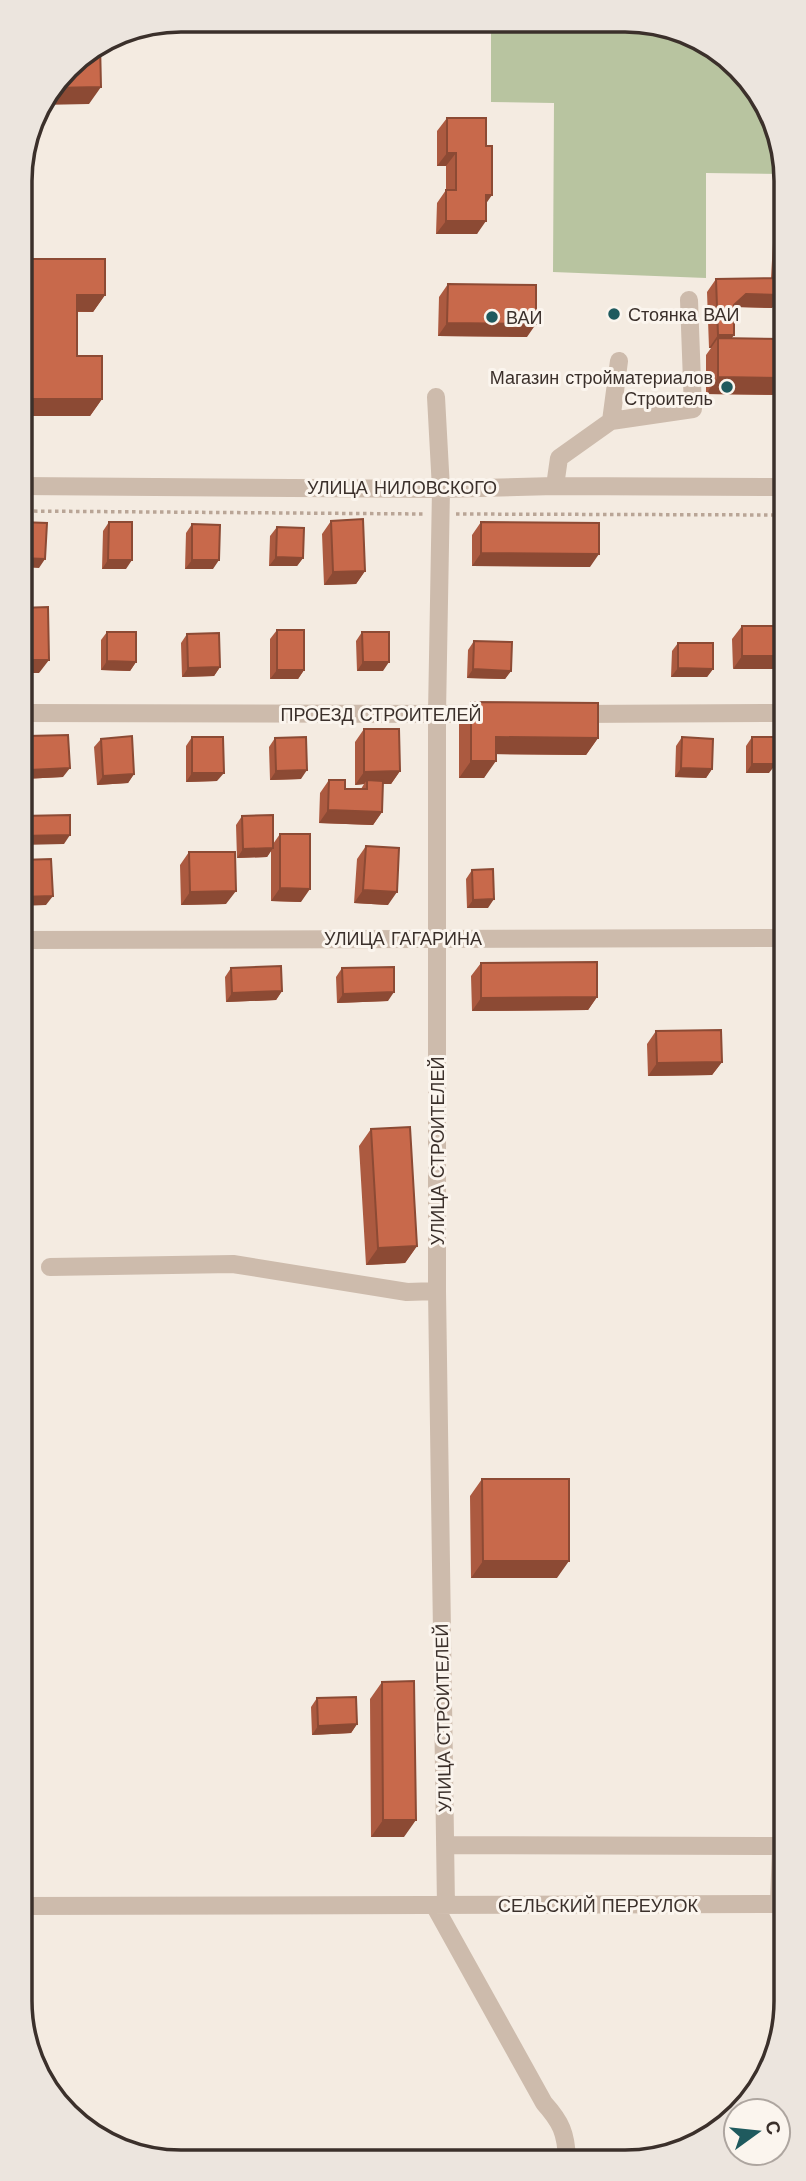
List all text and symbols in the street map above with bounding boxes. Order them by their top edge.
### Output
place label: Стоянка ВАИ [628,304,740,325]
marker: Стоянка ВАИ [606,306,622,322]
place label: ВАИ [506,307,542,328]
marker: ВАИ [484,309,500,325]
place label: Магазин стройматериалов Строитель [490,367,713,409]
marker: Магазин стройматериалов Строитель [719,379,735,395]
street label: УЛИЦА НИЛОВСКОГО [307,477,497,498]
street label: ПРОЕЗД СТРОИТЕЛЕЙ [280,704,482,725]
street label: УЛИЦА ГАГАРИНА [324,928,482,949]
street label: УЛИЦА СТРОИТЕЛЕЙ [427,1057,448,1245]
street label: УЛИЦА СТРОИТЕЛЕЙ [431,1623,455,1813]
street label: СЕЛЬСКИЙ ПЕРЕУЛОК [498,1895,698,1916]
north arrow [722,2097,792,2167]
text: С [760,2118,786,2138]

